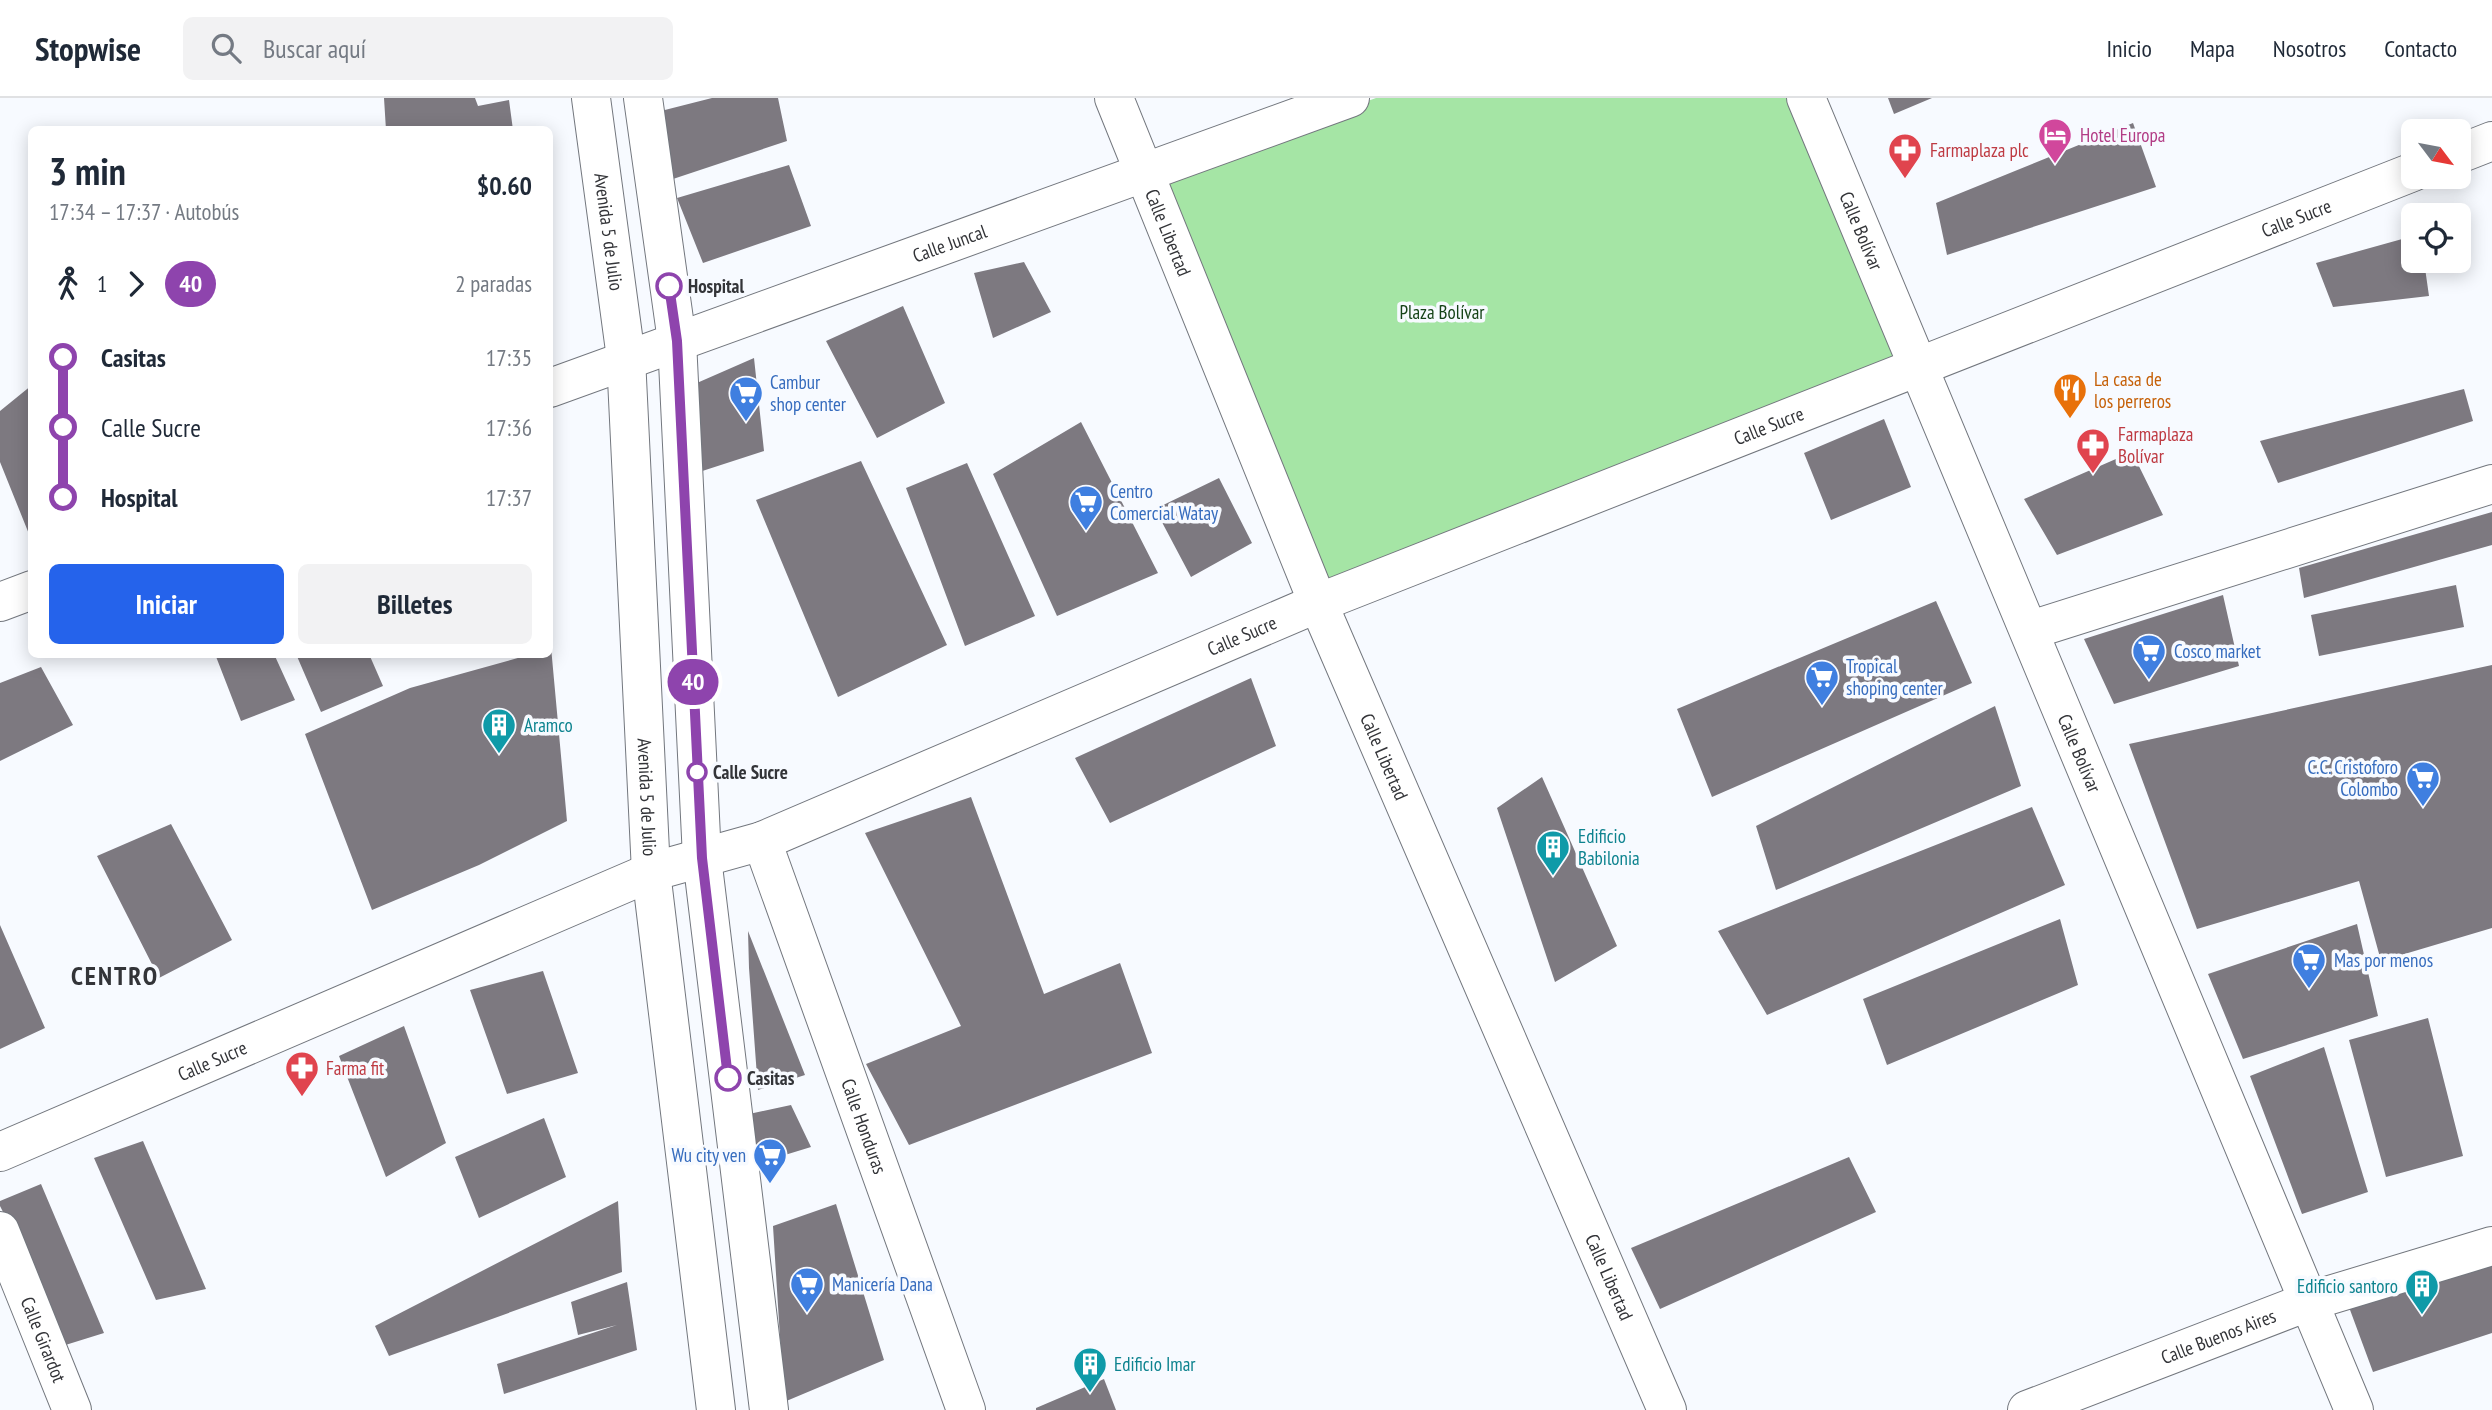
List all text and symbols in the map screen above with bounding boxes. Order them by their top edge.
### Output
search box [183,17,673,80]
text: Stopwise [35,27,141,70]
icon: search [207,29,245,67]
text: Buscar aquí [263,32,366,65]
text: Inicio [2106,33,2152,64]
text: Mapa [2190,33,2235,64]
text: Nosotros [2273,33,2346,64]
text: Contacto [2384,33,2457,64]
hotel icon: Hotel Europa [2036,116,2074,165]
north arrow [2401,119,2471,189]
map controls [2401,119,2471,273]
place label: Hotel Europa [2080,123,2165,147]
pharmacy icon: Farmaplaza plc [1886,131,1924,180]
place label: Farmaplaza plc [1930,138,2029,162]
text: 3 min [49,146,126,195]
text: $0.60 [477,169,532,202]
street label: Avenida 5 de Julio [589,172,629,292]
street label: Calle Libertad [1140,185,1197,279]
street label: Calle Bolívar [1834,188,1889,274]
street label: Calle Sucre [2258,193,2335,243]
text: 17:34 – 17:37 · Autobús [49,197,239,226]
button: locate [2401,203,2471,273]
street label: Calle Juncal [909,219,990,268]
icon: walk [49,265,87,303]
icon: forward [117,265,155,303]
text: 40 [179,268,202,299]
text: 1 [97,269,107,298]
text: 2 paradas [455,269,532,298]
marker: Hospital [656,273,682,299]
place label: Hospital [688,274,744,298]
park label: Plaza Bolívar [1400,300,1485,324]
text: Casitas [101,341,166,374]
text: 17:35 [486,343,532,372]
place label: La casa de los perreros [2094,367,2171,413]
place label: Cambur shop center [770,370,847,416]
restaurant icon: La casa de los perreros [2051,371,2089,420]
supermarket icon: Cambur shop center [727,374,765,423]
street label: Calle Sucre [1730,401,1807,450]
text: Calle Sucre [101,411,201,444]
text: 17:36 [486,413,532,442]
place label: Farmaplaza Bolívar [2118,422,2193,468]
pharmacy icon: Farmaplaza Bolívar [2074,426,2112,475]
place label: Centro Comercial Watay [1110,479,1219,525]
text: Hospital [101,481,178,514]
text: 17:37 [486,483,532,512]
supermarket icon: Centro Comercial Watay [1067,483,1105,532]
button: Iniciar [49,564,284,644]
button: Billetes [298,564,532,644]
street label: Calle Sucre [1204,610,1280,661]
supermarket icon: Cosco market [2130,632,2168,681]
place label: Cosco market [2174,639,2262,663]
place label: Tropical shoping center [1846,654,1944,700]
supermarket icon: Tropical shoping center [1803,658,1841,707]
line badge: 40 [662,659,724,705]
text: 40 [682,666,704,697]
building icon: Aramco [480,706,518,755]
street label: Calle Libertad [1355,710,1414,803]
street label: Calle Bolívar [2053,710,2107,797]
place label: Aramco [524,713,573,737]
street label: Avenida 5 de Julio [632,737,662,857]
place label: C.C. Cristoforo Colombo [2307,755,2398,801]
supermarket icon: C.C. Cristoforo Colombo [2404,759,2442,808]
place label: Calle Sucre [713,760,788,784]
marker: Calle Sucre [687,762,707,782]
place label: Edificio Babilonia [1578,824,1640,870]
building icon: Edificio Babilonia [1534,828,1572,877]
supermarket icon: Mas por menos [2290,941,2328,990]
place label: Mas por menos [2334,948,2433,972]
district label: CENTRO [71,959,159,992]
street label: Calle Sucre [174,1035,251,1086]
pharmacy icon: Farma fit [283,1049,321,1098]
place label: Farma fit [326,1056,385,1080]
marker: Casitas [715,1065,741,1091]
place label: Casitas [747,1066,795,1090]
street label: Calle Honduras [836,1075,892,1177]
supermarket icon: Wu city ven [751,1136,789,1185]
place label: Wu city ven [672,1143,746,1167]
street label: Calle Libertad [1580,1230,1639,1324]
supermarket icon: Manicería Dana [788,1265,826,1314]
building icon: Edificio santoro [2403,1267,2441,1316]
place label: Manicería Dana [832,1272,933,1296]
place label: Edificio santoro [2297,1274,2398,1298]
street label: Calle Girardot [16,1293,72,1387]
street label: Calle Buenos Aires [2158,1303,2279,1369]
building icon: Edificio Imar [1071,1345,1109,1394]
place label: Edificio Imar [1114,1352,1196,1376]

